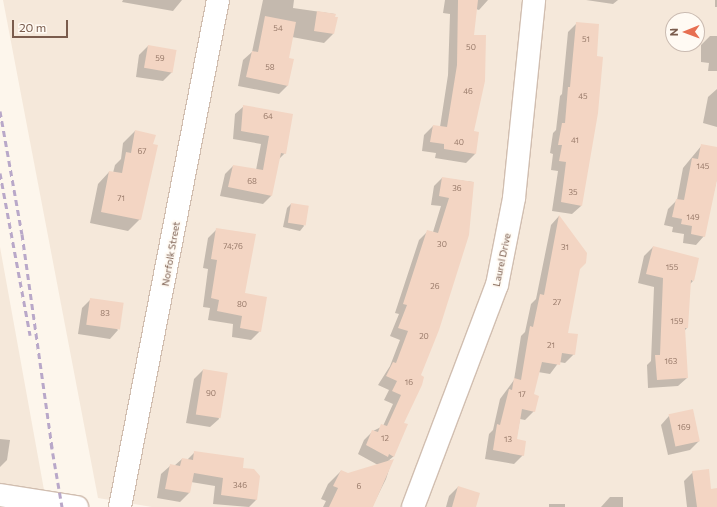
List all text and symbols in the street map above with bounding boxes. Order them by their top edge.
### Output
scale bar [14,12,70,38]
north arrow [665,12,705,52]
text: 20 m [19,20,46,34]
house number: 54 [273,24,283,34]
text: N [667,28,680,36]
house number: 51 [582,35,590,45]
house number: 50 [466,43,476,53]
house number: 59 [155,54,165,64]
house number: 58 [265,63,275,73]
house number: 46 [463,87,473,97]
house number: 45 [578,92,588,102]
house number: 64 [263,112,273,122]
house number: 41 [571,136,579,146]
house number: 40 [454,138,464,148]
house number: 67 [137,147,147,157]
house number: 145 [697,162,709,172]
house number: 68 [247,177,257,187]
house number: 36 [452,184,462,194]
house number: 35 [568,188,578,198]
house number: 71 [117,194,125,204]
house number: 149 [686,213,700,223]
street label: Norfolk Street [159,221,183,287]
street label: Laurel Drive [490,232,514,288]
house number: 30 [437,240,447,250]
house number: 74;76 [223,242,243,252]
house number: 31 [561,243,569,253]
house number: 155 [666,263,678,273]
house number: 26 [430,282,440,292]
house number: 27 [553,298,561,308]
house number: 80 [237,300,247,310]
house number: 83 [100,309,110,319]
house number: 159 [671,317,683,327]
house number: 20 [419,332,429,342]
house number: 21 [547,341,555,351]
house number: 163 [665,357,677,367]
house number: 16 [405,378,413,388]
house number: 90 [206,389,216,399]
house number: 17 [518,390,526,400]
house number: 169 [677,423,691,433]
house number: 12 [381,434,389,444]
house number: 13 [504,435,512,445]
house number: 346 [233,481,247,491]
house number: 6 [357,482,361,492]

